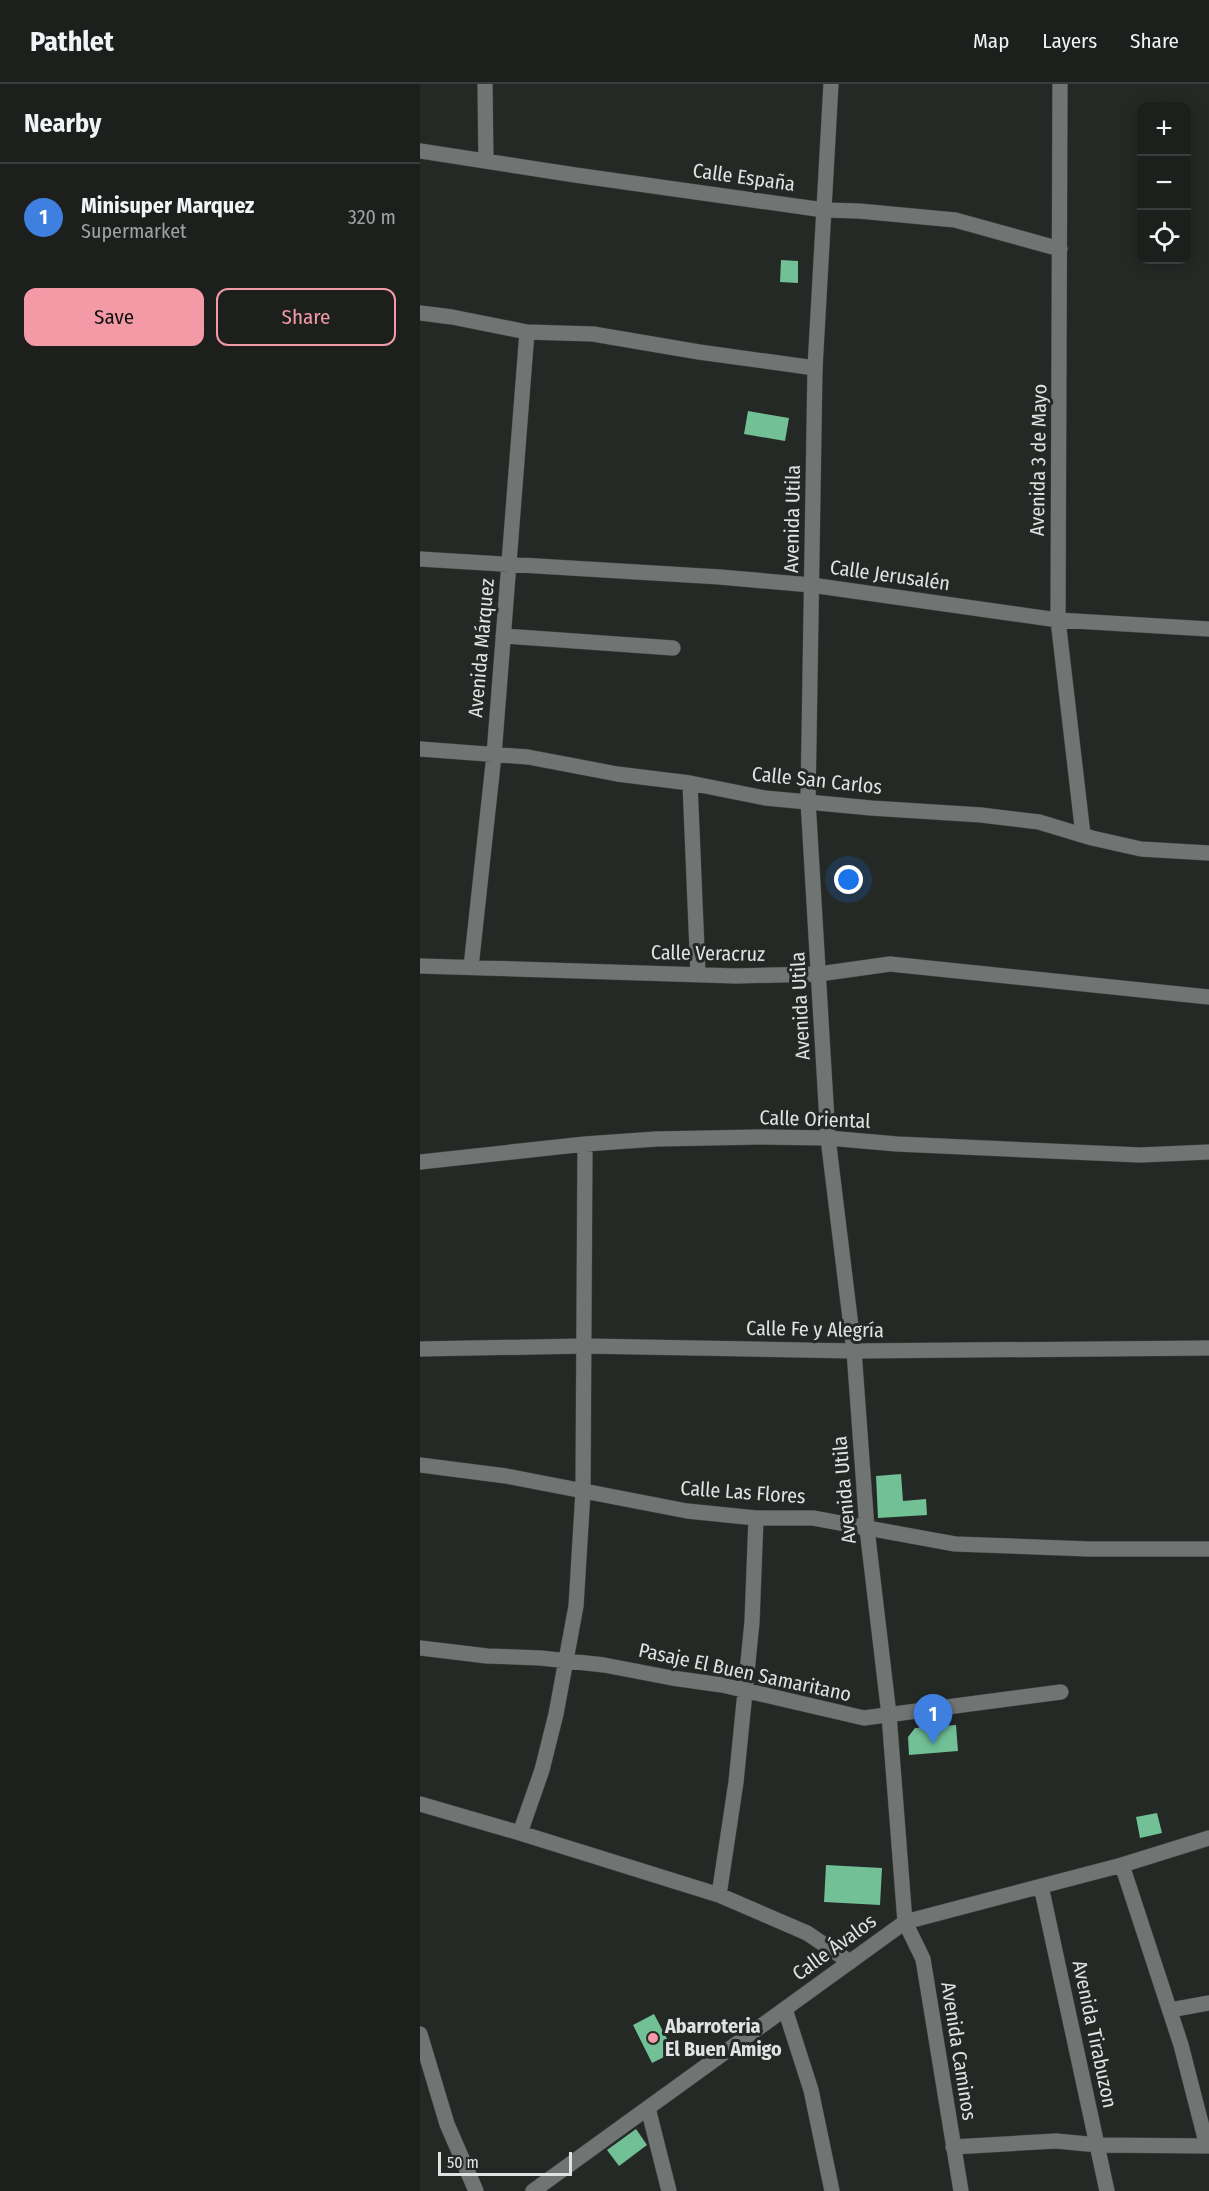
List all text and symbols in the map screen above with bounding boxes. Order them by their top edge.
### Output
text: Pathlet [30,25,114,58]
text: Map [973,28,1009,54]
text: Layers [1042,28,1097,54]
text: Share [1130,28,1179,54]
map controls [1137,102,1191,264]
button: + [1137,102,1191,156]
text: Nearby [24,108,101,139]
button: − [1137,156,1191,210]
street label: Calle España [691,158,797,196]
text: Minisuper Marquez [81,192,254,219]
text: 1 [39,205,48,229]
text: 320 m [348,205,396,229]
button: locate [1137,210,1191,264]
text: Supermarket [81,219,187,243]
button: Save [24,288,204,346]
button: Share [216,288,396,346]
street label: Avenida 3 de Mayo [1025,384,1051,536]
street label: Avenida Utila [779,465,805,573]
street label: Calle Jerusalén [828,555,952,595]
street label: Avenida Márquez [463,577,499,718]
street label: Calle San Carlos [751,761,883,799]
your location [834,865,863,894]
street label: Calle Veracruz [651,940,765,966]
street label: Avenida Utila [785,951,815,1061]
street label: Calle Oriental [759,1105,871,1133]
street label: Calle Fe y Alegría [746,1316,884,1342]
street label: Avenida Utila [827,1435,861,1545]
street label: Calle Las Flores [680,1476,806,1508]
street label: Pasaje El Buen Samaritano [637,1638,853,1706]
pin: 1 [914,1694,952,1744]
street label: Calle Ávalos [787,1909,881,1985]
street label: Avenida Tirabuzon [1068,1958,1122,2110]
street label: Avenida Caminos [936,1980,982,2122]
place label: Abarroteria El Buen Amigo [664,2014,782,2061]
marker: Abarroteria El Buen Amigo [646,2031,660,2045]
scale bar [438,2149,572,2176]
text: 50 m [447,2153,479,2172]

